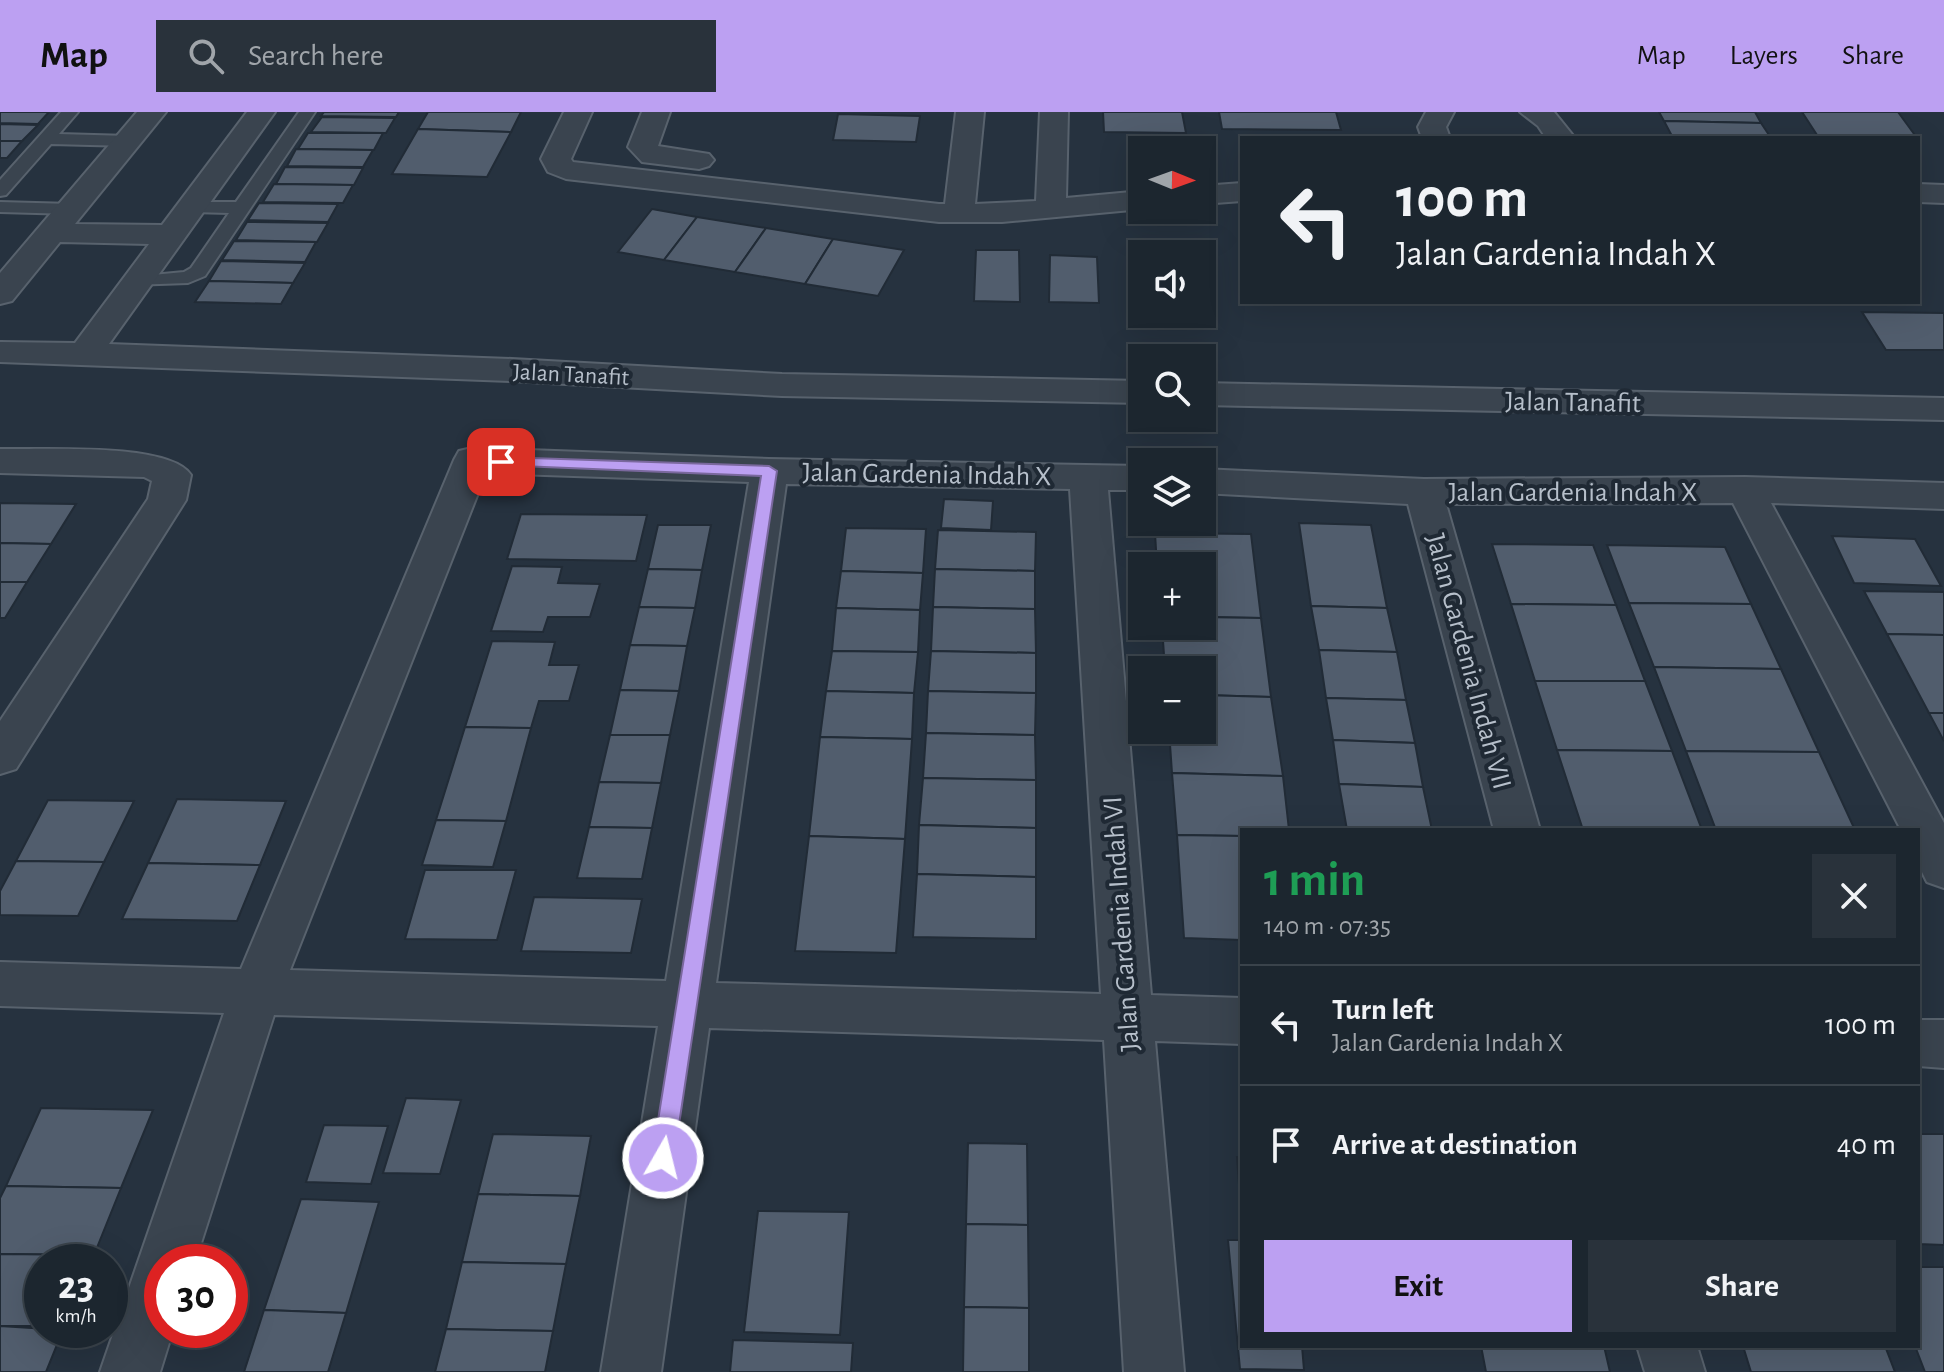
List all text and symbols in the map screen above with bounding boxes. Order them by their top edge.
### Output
search box [156,20,716,92]
icon: search [184,34,228,78]
text: Map [40,37,108,75]
text: Search here [248,41,384,71]
text: Map [1637,42,1686,70]
text: Layers [1730,42,1798,70]
text: Share [1842,42,1904,70]
north arrow [1128,136,1216,224]
map controls [1128,136,1216,744]
icon: left [1264,168,1368,272]
text: 100 m [1396,171,1528,227]
text: Jalan Gardenia Indah X [1396,236,1716,272]
button: sound [1128,240,1216,328]
button: search [1128,344,1216,432]
street label: Jalan Tanafit [512,360,630,390]
street label: Jalan Tanafit [1505,388,1641,418]
pin [467,428,535,496]
icon: arrive [479,440,523,484]
button: layers [1128,448,1216,536]
street label: Jalan Gardenia Indah X [802,459,1052,491]
street label: Jalan Gardenia Indah X [1448,479,1698,507]
street label: Jalan Gardenia Indah VII [1420,531,1516,792]
button: + [1128,552,1216,640]
button: − [1128,656,1216,744]
street label: Jalan Gardenia Indah VI [1099,795,1145,1052]
button: close [1812,854,1896,938]
text: 1 min [1264,857,1365,905]
text: 140 m · 07:35 [1264,913,1391,939]
text: Turn left [1332,995,1433,1025]
icon: left [1264,1003,1308,1047]
text: 100 m [1825,1010,1896,1040]
text: Jalan Gardenia Indah X [1332,1030,1563,1056]
position arrow [621,1116,705,1200]
icon: arrive [1264,1123,1308,1167]
text: Arrive at destination [1332,1130,1578,1160]
text: 40 m [1837,1130,1896,1160]
button: Exit [1264,1240,1572,1332]
button: Share [1588,1240,1896,1332]
speed limit sign: 30 [144,1244,248,1348]
text: 23 [58,1266,94,1306]
text: km/h [55,1306,97,1326]

